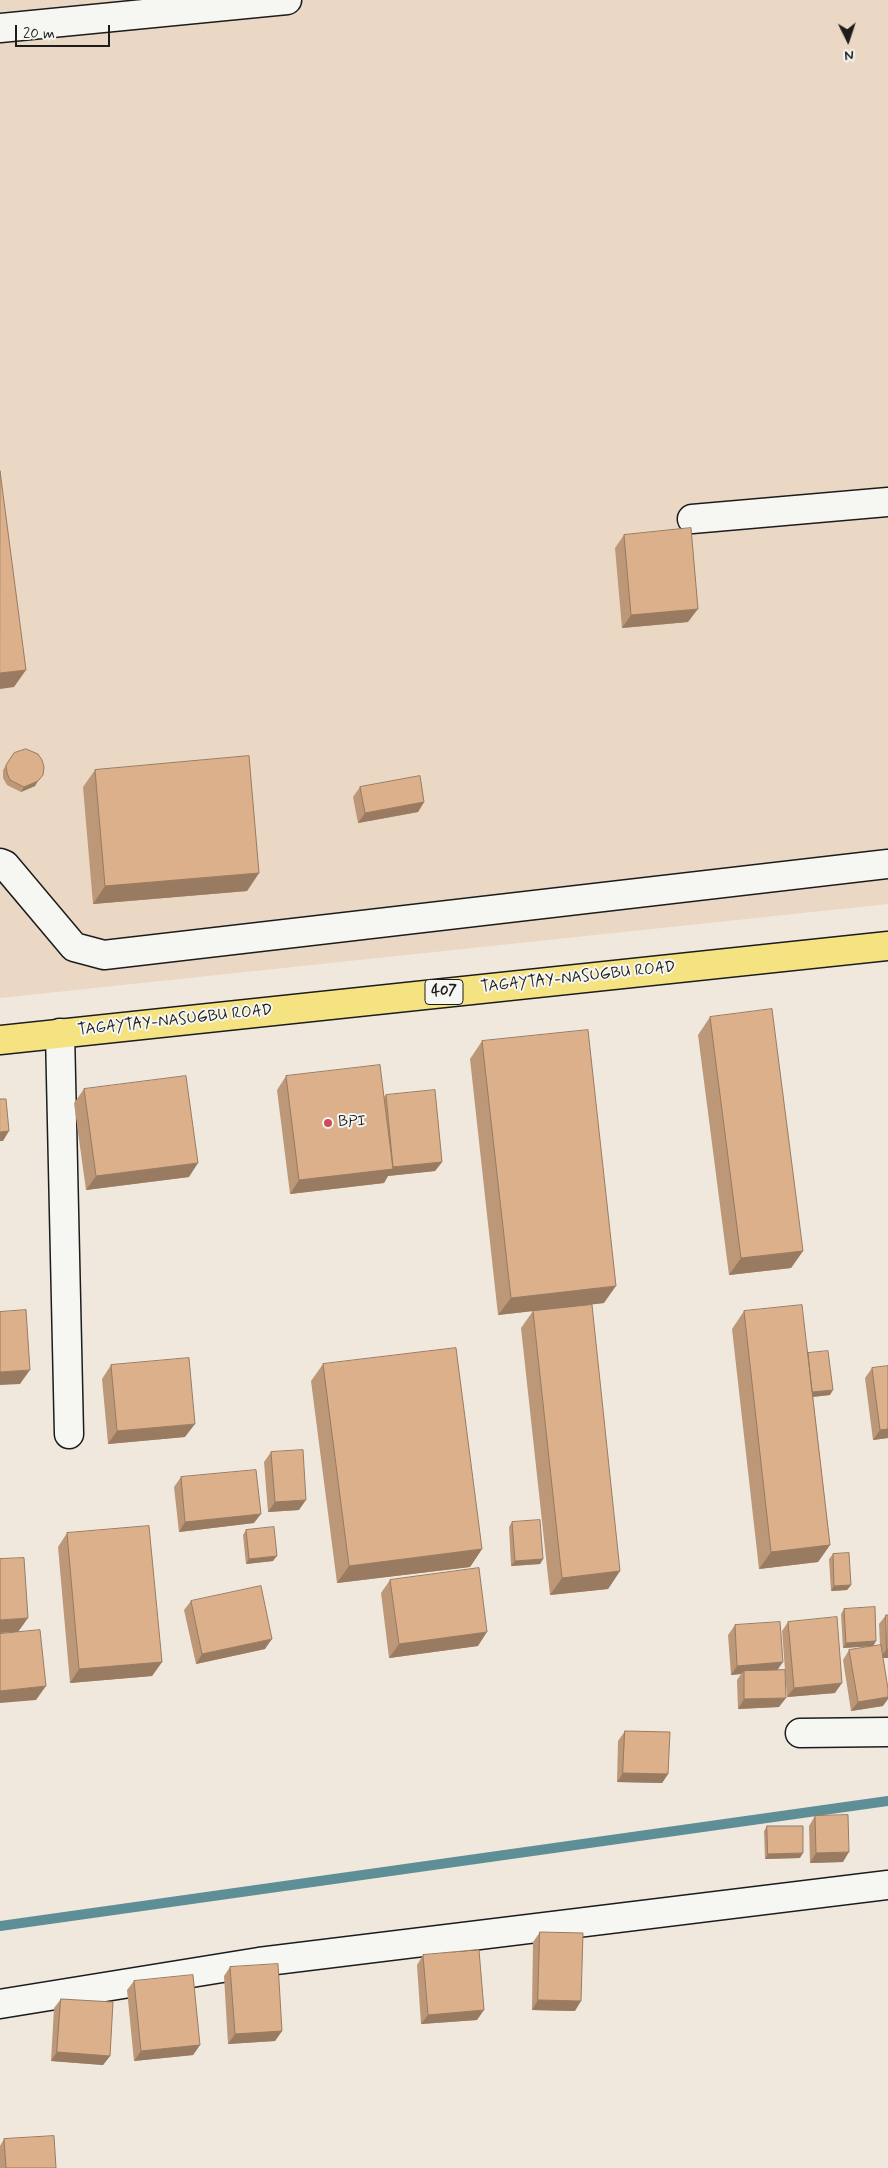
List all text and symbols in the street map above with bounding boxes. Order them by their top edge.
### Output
scale bar [18,15,112,47]
north arrow [823,15,873,65]
text: 20 m [23,24,55,44]
text: N [844,46,854,64]
street label: TAGAYTAY-NASUGBU ROAD [480,958,676,998]
road number: 407 [425,980,463,1004]
street label: TAGAYTAY-NASUGBU ROAD [77,1001,273,1041]
place label: BPI [338,1113,366,1133]
marker: BPI [322,1117,334,1129]

